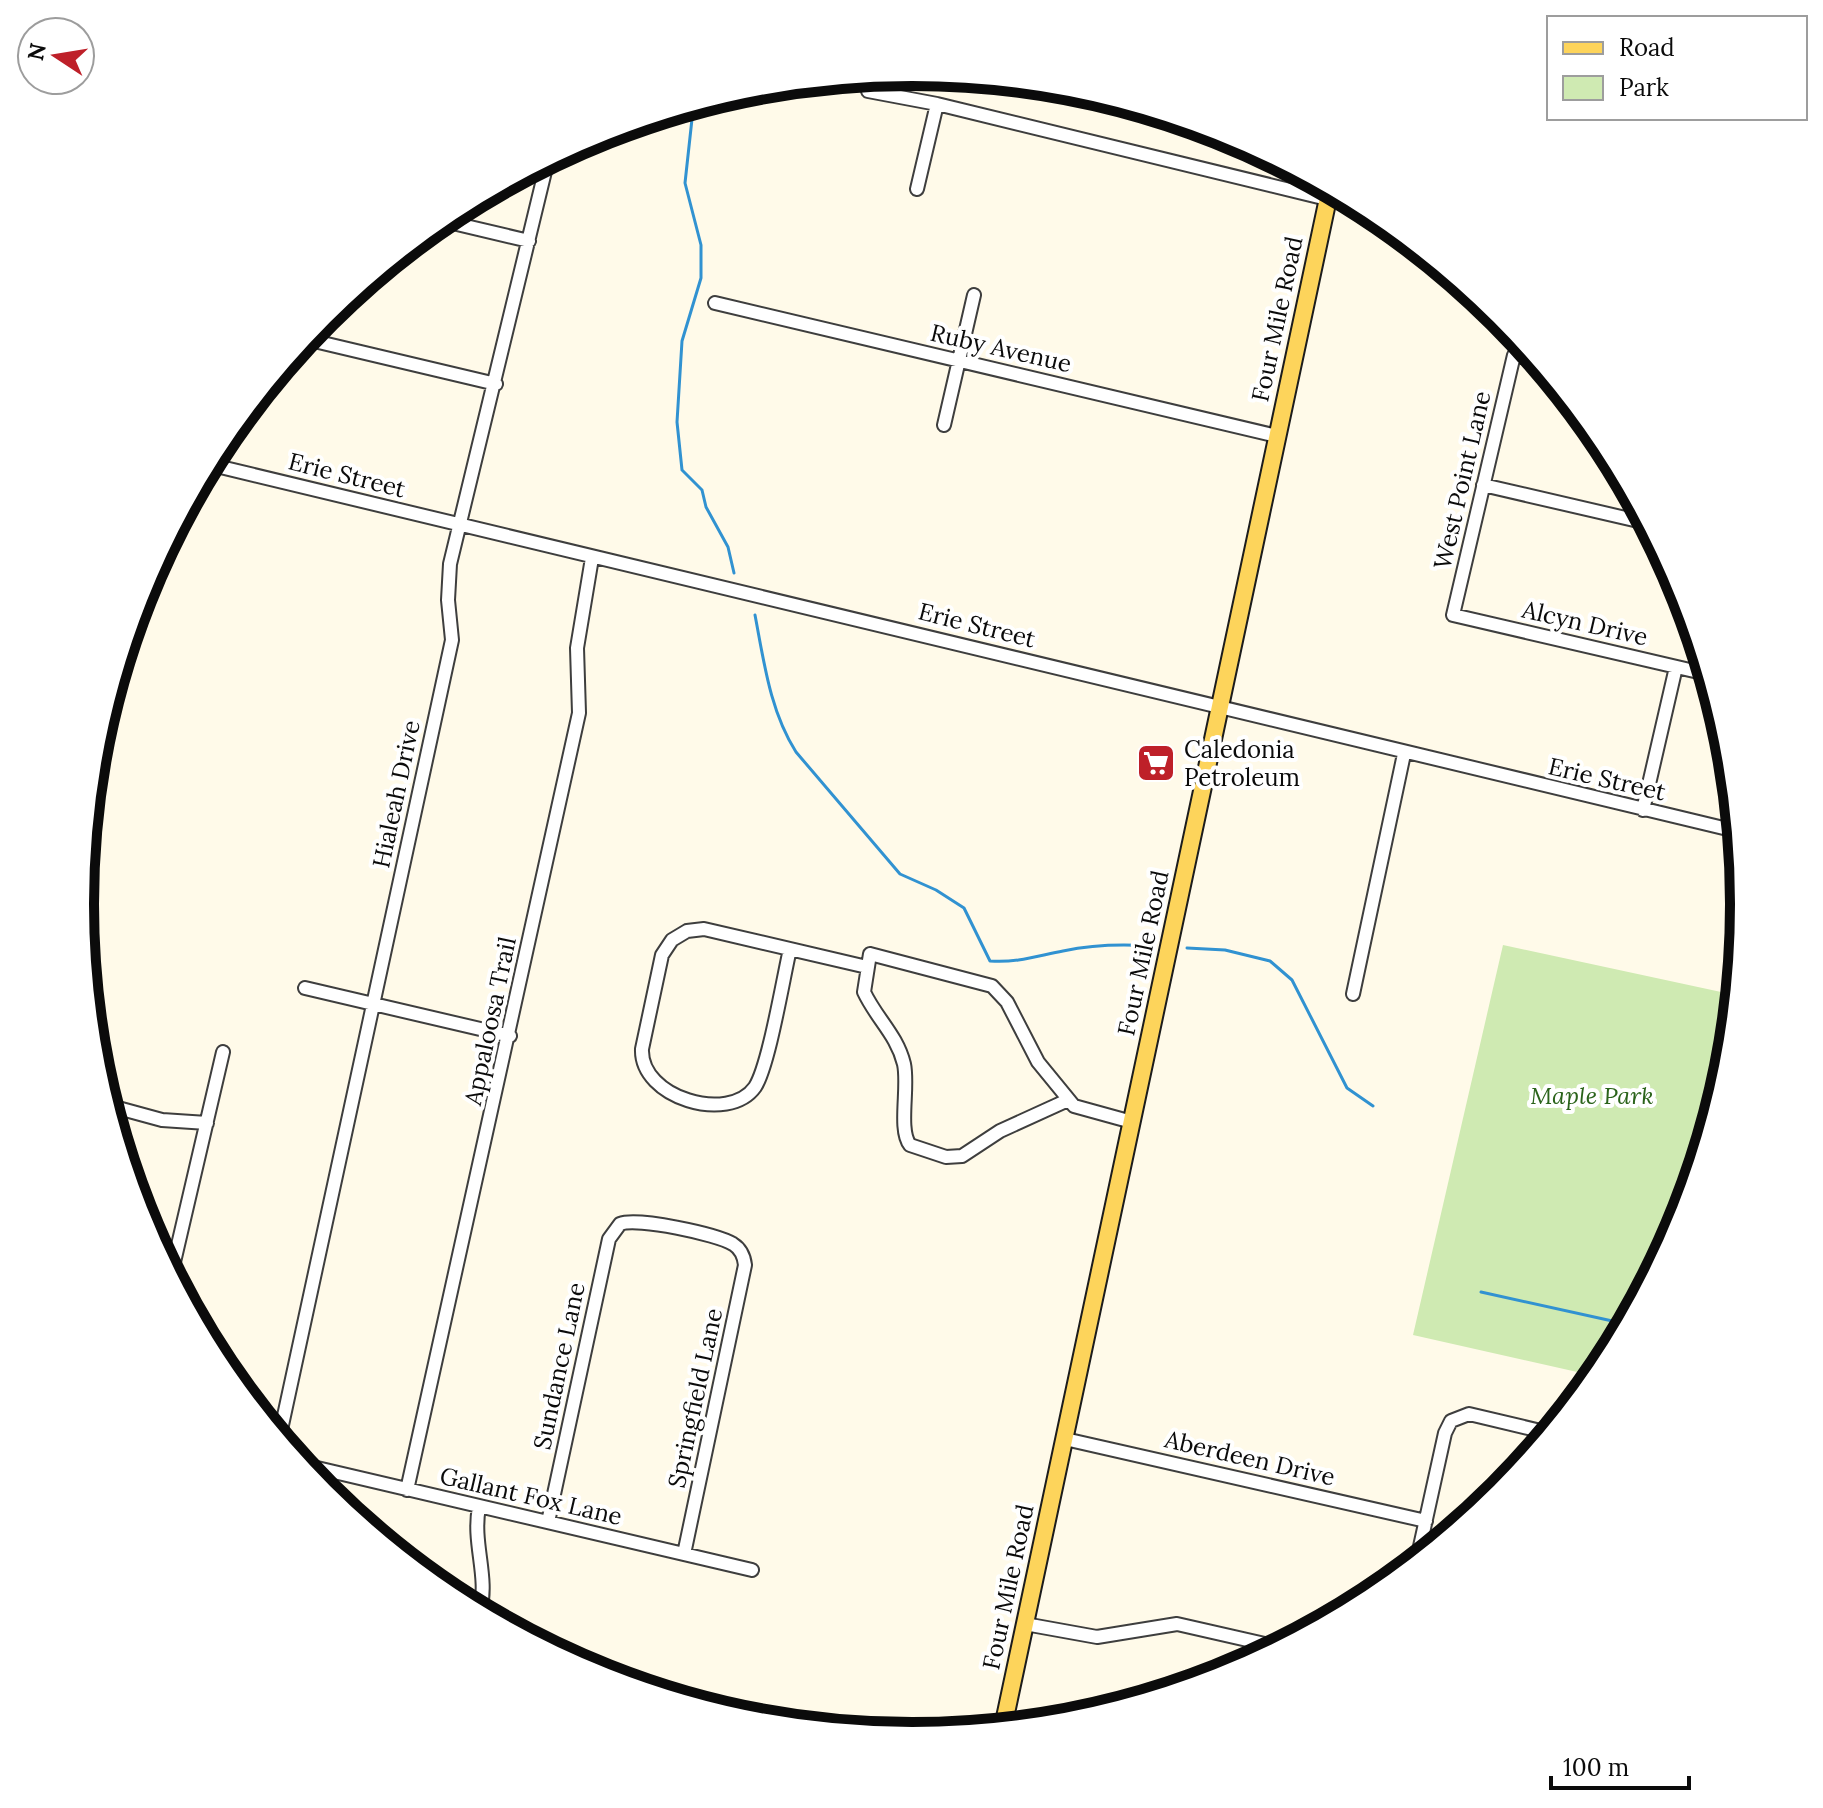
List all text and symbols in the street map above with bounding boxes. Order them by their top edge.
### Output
north arrow [16,16,96,96]
legend [1547,16,1807,120]
text: Road [1619,32,1675,63]
text: N [21,41,52,63]
text: Park [1619,72,1669,103]
street label: Four Mile Road [1244,234,1310,404]
street label: Ruby Avenue [928,317,1074,379]
street label: West Point Lane [1426,388,1498,572]
street label: Erie Street [285,446,409,505]
street label: Alcyn Drive [1518,593,1651,652]
street label: Erie Street [915,596,1039,655]
street label: Hialeah Drive [365,717,427,871]
place label: Caledonia Petroleum [1184,734,1300,793]
supermarket icon: Caledonia Petroleum [1135,742,1177,784]
street label: Erie Street [1545,750,1669,808]
street label: Four Mile Road [1110,868,1176,1038]
street label: Appaloosa Trail [457,934,523,1109]
park label: Maple Park [1530,1080,1654,1111]
street label: Sundance Lane [526,1280,592,1452]
street label: Springfield Lane [661,1305,729,1491]
street label: Aberdeen Drive [1161,1423,1338,1493]
street label: Gallant Fox Lane [437,1460,625,1532]
street label: Four Mile Road [975,1502,1041,1672]
scale bar [1551,1740,1689,1790]
text: 100 m [1563,1752,1629,1783]

